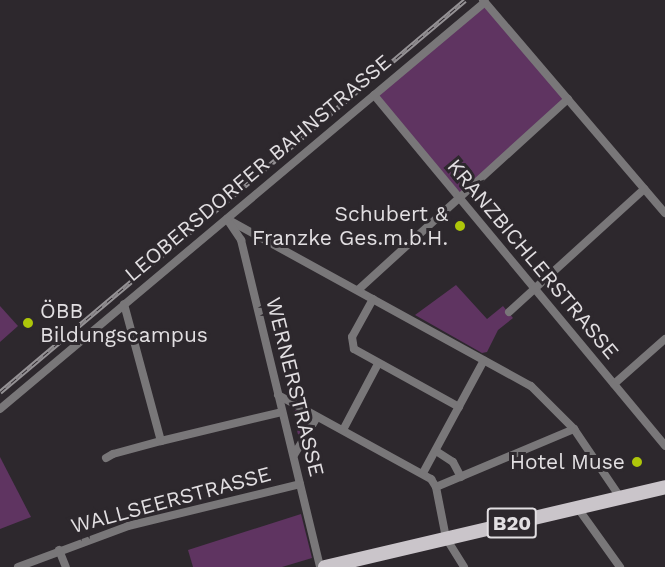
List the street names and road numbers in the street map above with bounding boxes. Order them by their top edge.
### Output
street label: LEOBERSDORFER BAHNSTRASSE [120,49,396,287]
street label: KRANZBICHLERSTRASSE [442,154,624,364]
street label: WERNERSTRASSE [261,295,329,479]
street label: WALLSEERSTRASSE [68,461,274,539]
road number: B20 [486,506,538,540]

